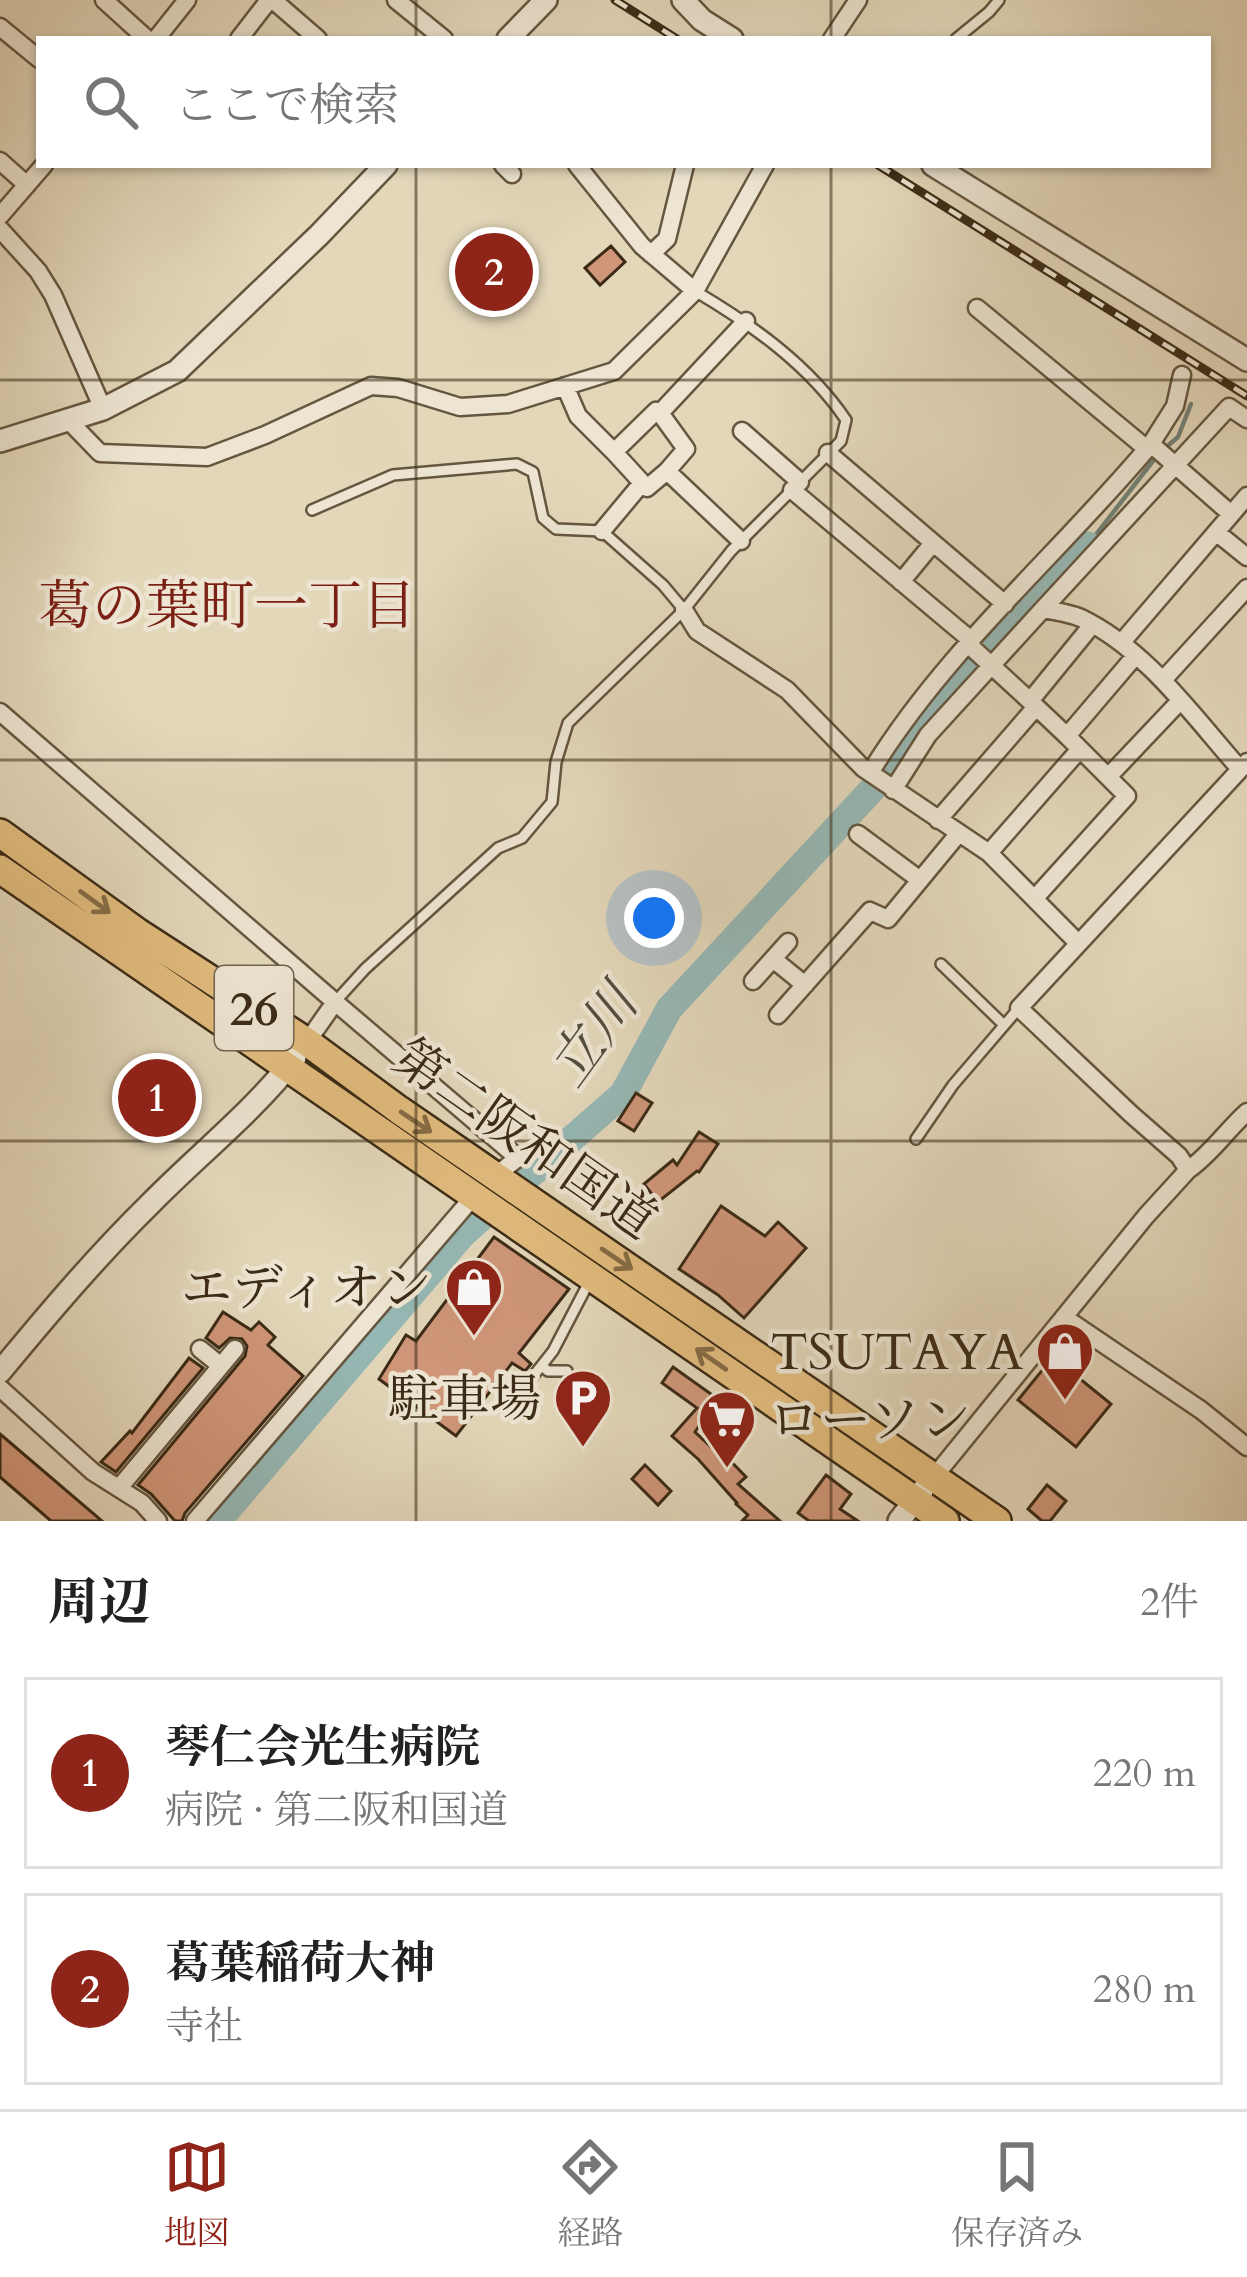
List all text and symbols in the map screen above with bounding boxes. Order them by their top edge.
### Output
search box [36,36,1211,168]
icon: search [78,69,144,135]
text: ここで検索 [174,75,399,136]
pin: 2 [455,227,533,317]
district label: 葛の葉町一丁目 [38,571,416,644]
one-way arrow [78,888,111,914]
your location [624,888,684,948]
road number: 26 [215,966,293,1050]
water label: 立川 [533,967,658,1102]
street label: 第二阪和国道 [379,1023,670,1256]
pin: 1 [118,1053,196,1143]
one-way arrow [399,1109,433,1134]
one-way arrow [600,1246,633,1271]
place label: エディオン [181,1254,432,1324]
shop icon: エディオン [443,1256,505,1338]
place label: TSUTAYA [770,1318,1024,1388]
shop icon: TSUTAYA [1034,1320,1096,1402]
one-way arrow [695,1347,728,1372]
place label: 駐車場 [388,1365,541,1435]
parking icon: 駐車場 [552,1367,614,1449]
place label: ローソン [769,1386,971,1456]
supermarket icon: ローソン [696,1388,758,1470]
text: 周辺 [48,1568,150,1638]
text: 2件 [1140,1576,1199,1629]
text: 琴仁会光生病院 [165,1717,480,1778]
text: 1 [80,1747,100,1800]
text: 220 m [1093,1747,1196,1800]
text: 病院 · 第二阪和国道 [165,1784,508,1837]
text: 葛葉稲荷大神 [165,1933,435,1994]
text: 2 [80,1963,100,2016]
text: 280 m [1093,1963,1196,2016]
text: 寺社 [165,2000,243,2053]
tab: 地図 [164,2134,230,2256]
tab: 経路 [557,2134,623,2256]
tab: 保存済み [951,2134,1083,2256]

